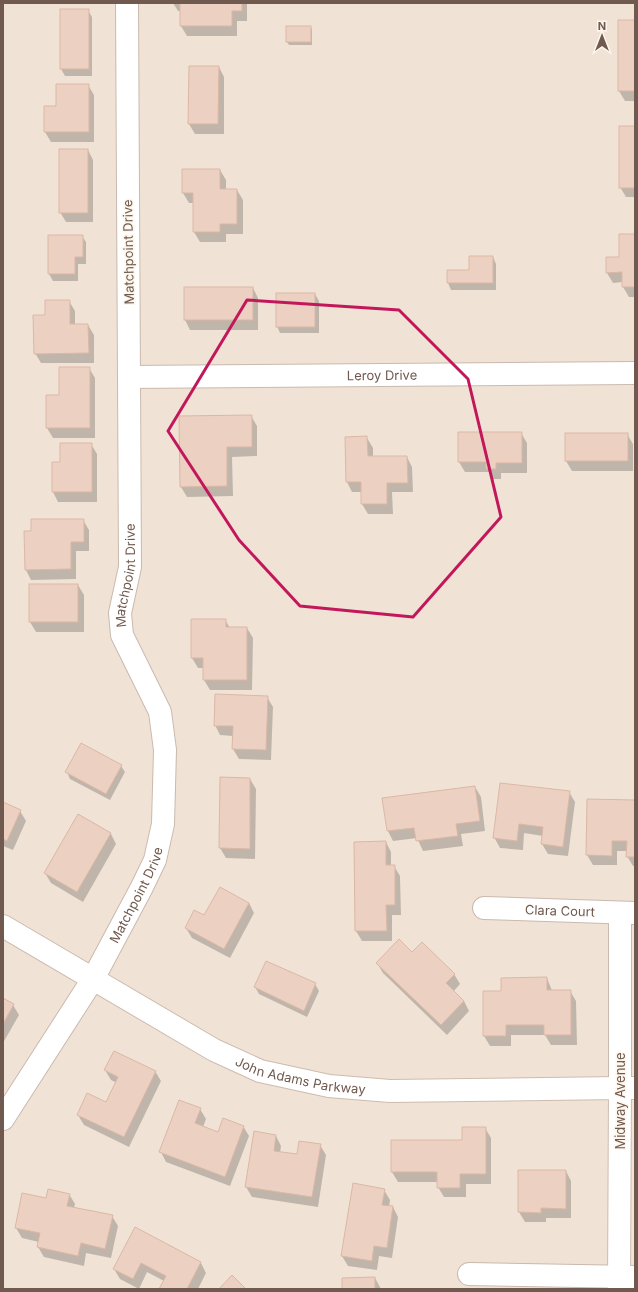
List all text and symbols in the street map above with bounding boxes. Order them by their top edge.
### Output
north arrow [582,16,622,56]
text: N [598,19,606,33]
street label: Matchpoint Drive [119,199,137,305]
street label: Leroy Drive [347,367,417,383]
street label: Matchpoint Drive [112,523,139,628]
street label: Matchpoint Drive [106,846,166,946]
street label: Clara Court [525,901,595,920]
street label: Midway Avenue [612,1052,628,1150]
street label: John Adams Parkway [233,1053,366,1097]

